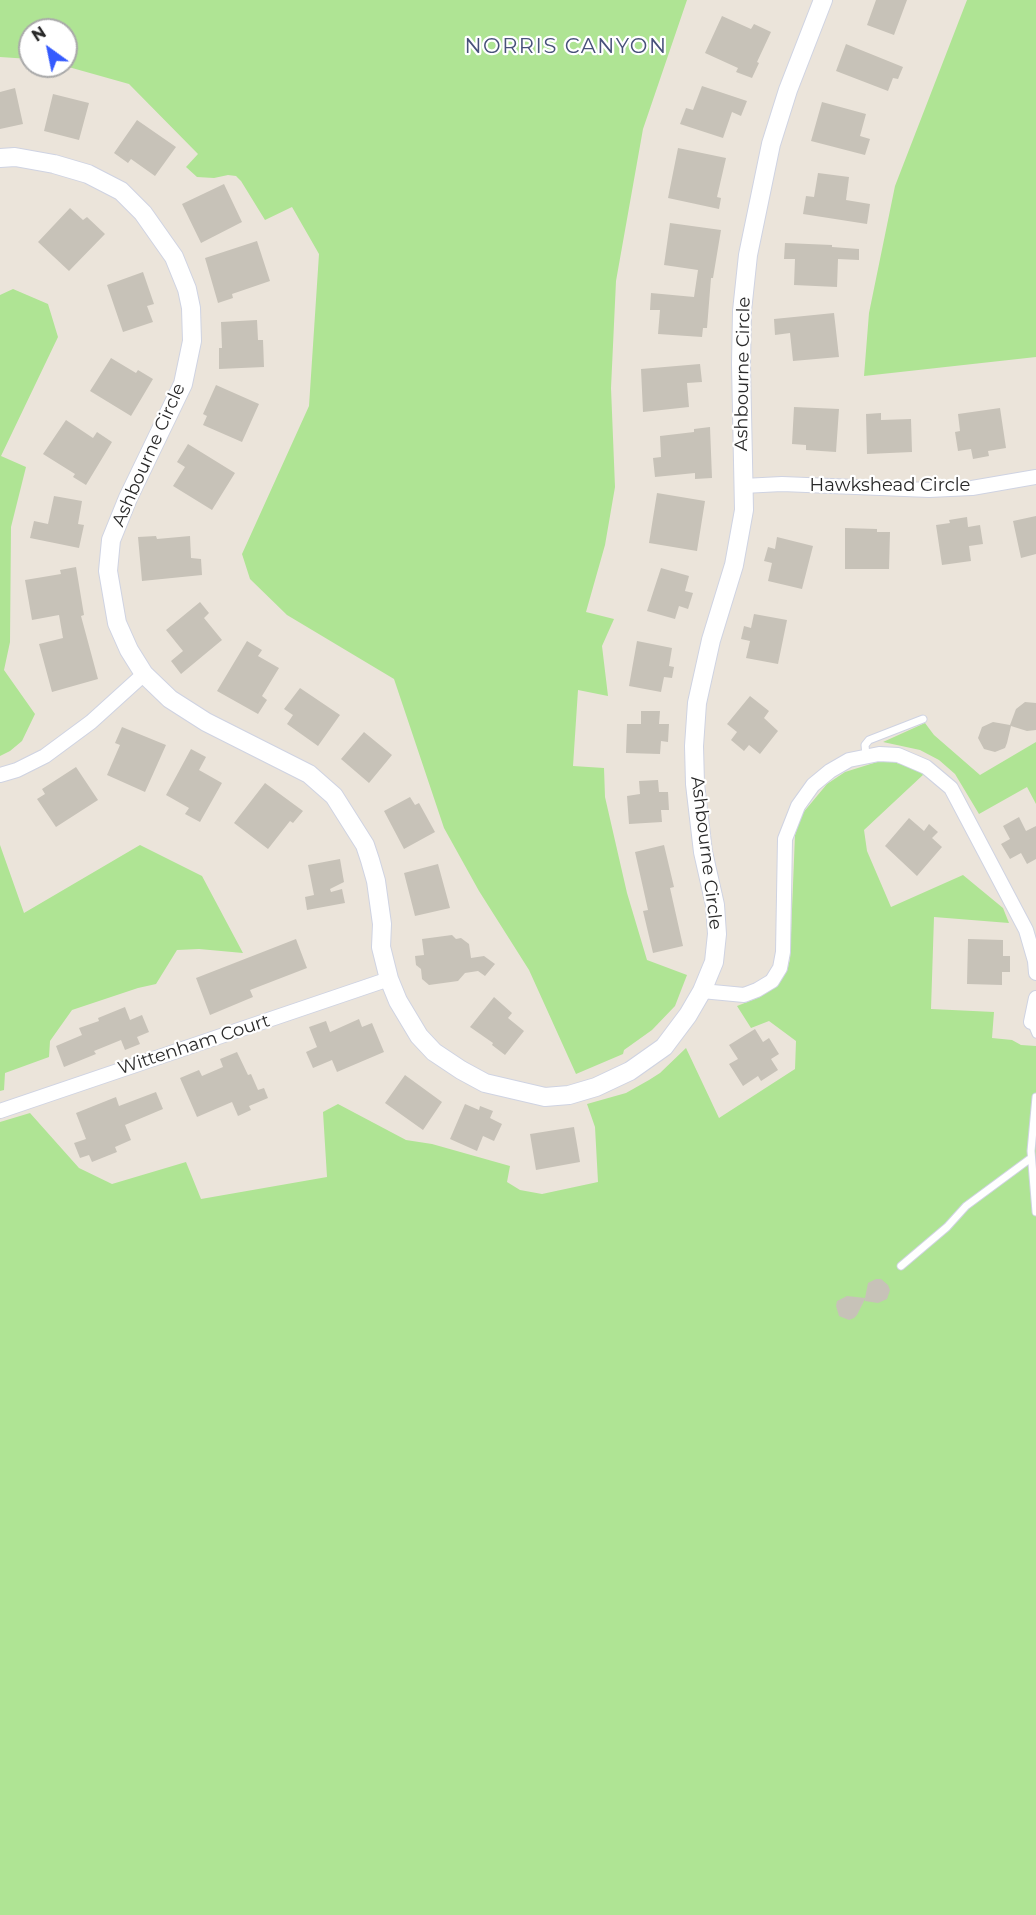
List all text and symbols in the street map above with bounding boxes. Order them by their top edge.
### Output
north arrow [18,18,78,78]
text: N [28,23,50,46]
district label: NORRIS CANYON [464,34,668,60]
street label: Ashbourne Circle [731,297,755,451]
street label: Ashbourne Circle [108,380,190,530]
street label: Hawkshead Circle [810,475,970,497]
street label: Ashbourne Circle [686,775,726,931]
street label: Wittenham Court [115,1010,273,1080]

